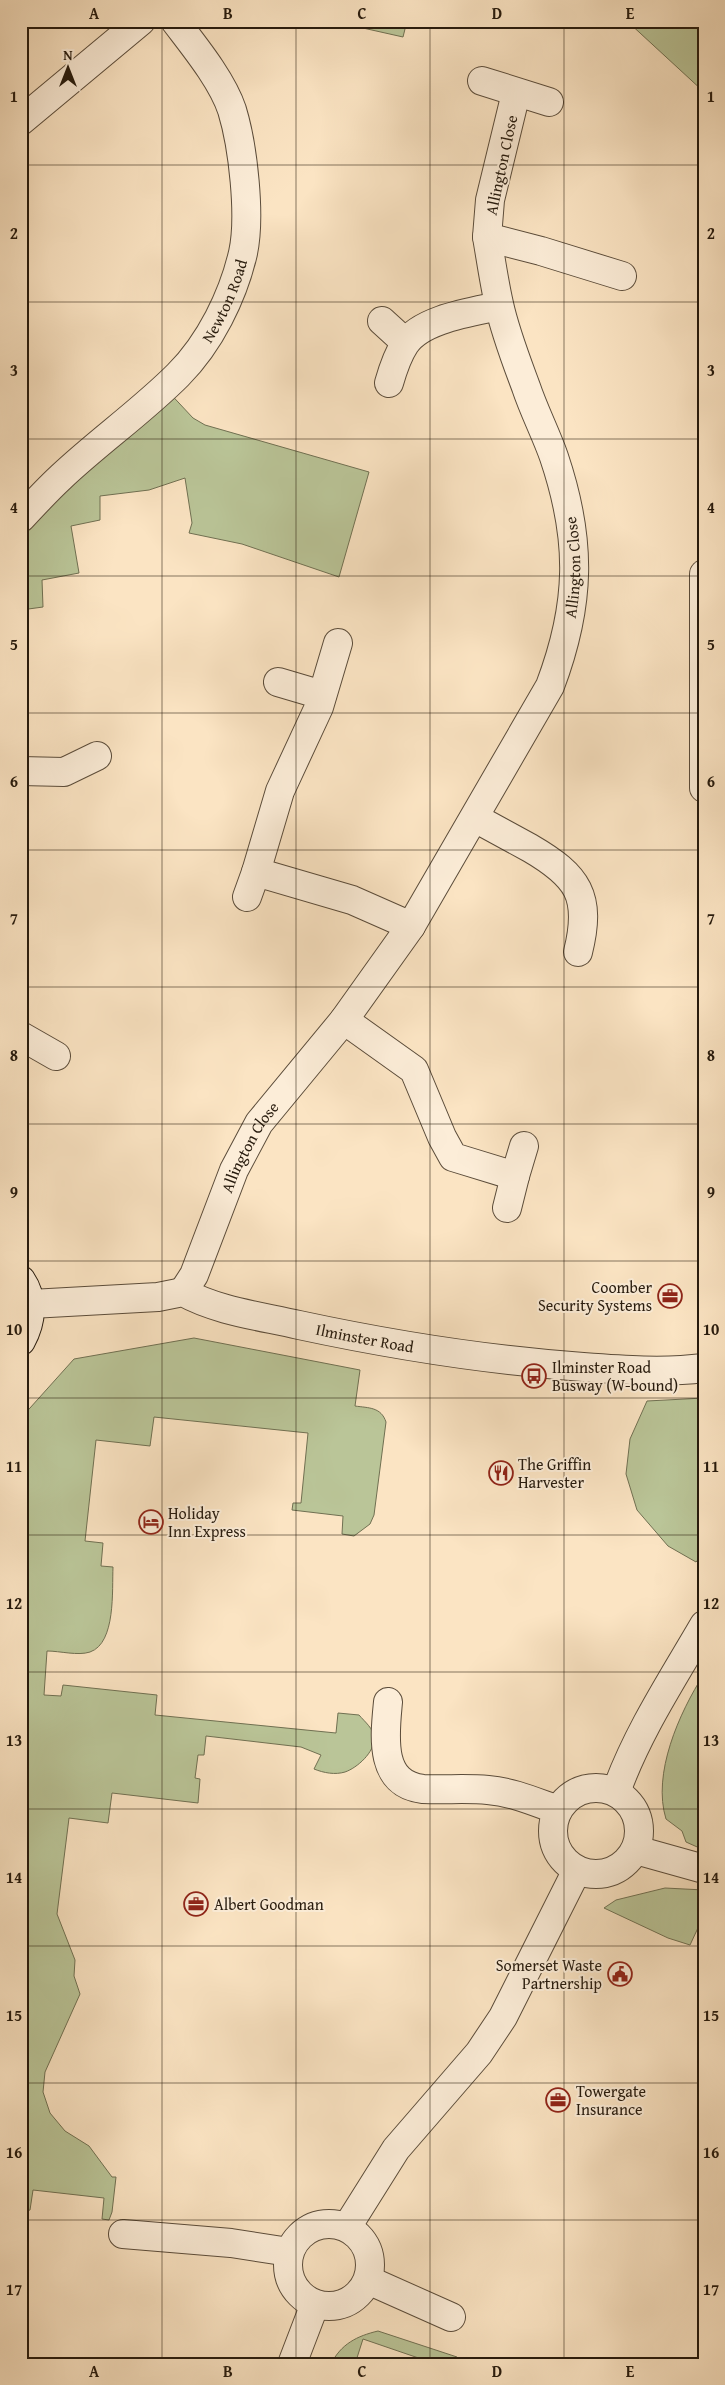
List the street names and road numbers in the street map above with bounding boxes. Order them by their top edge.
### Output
street label: Allington Close [479,113,523,217]
street label: Newton Road [195,256,253,347]
street label: Allington Close [558,515,586,620]
street label: Allington Close [214,1096,284,1196]
street label: Ilminster Road [314,1317,416,1359]

